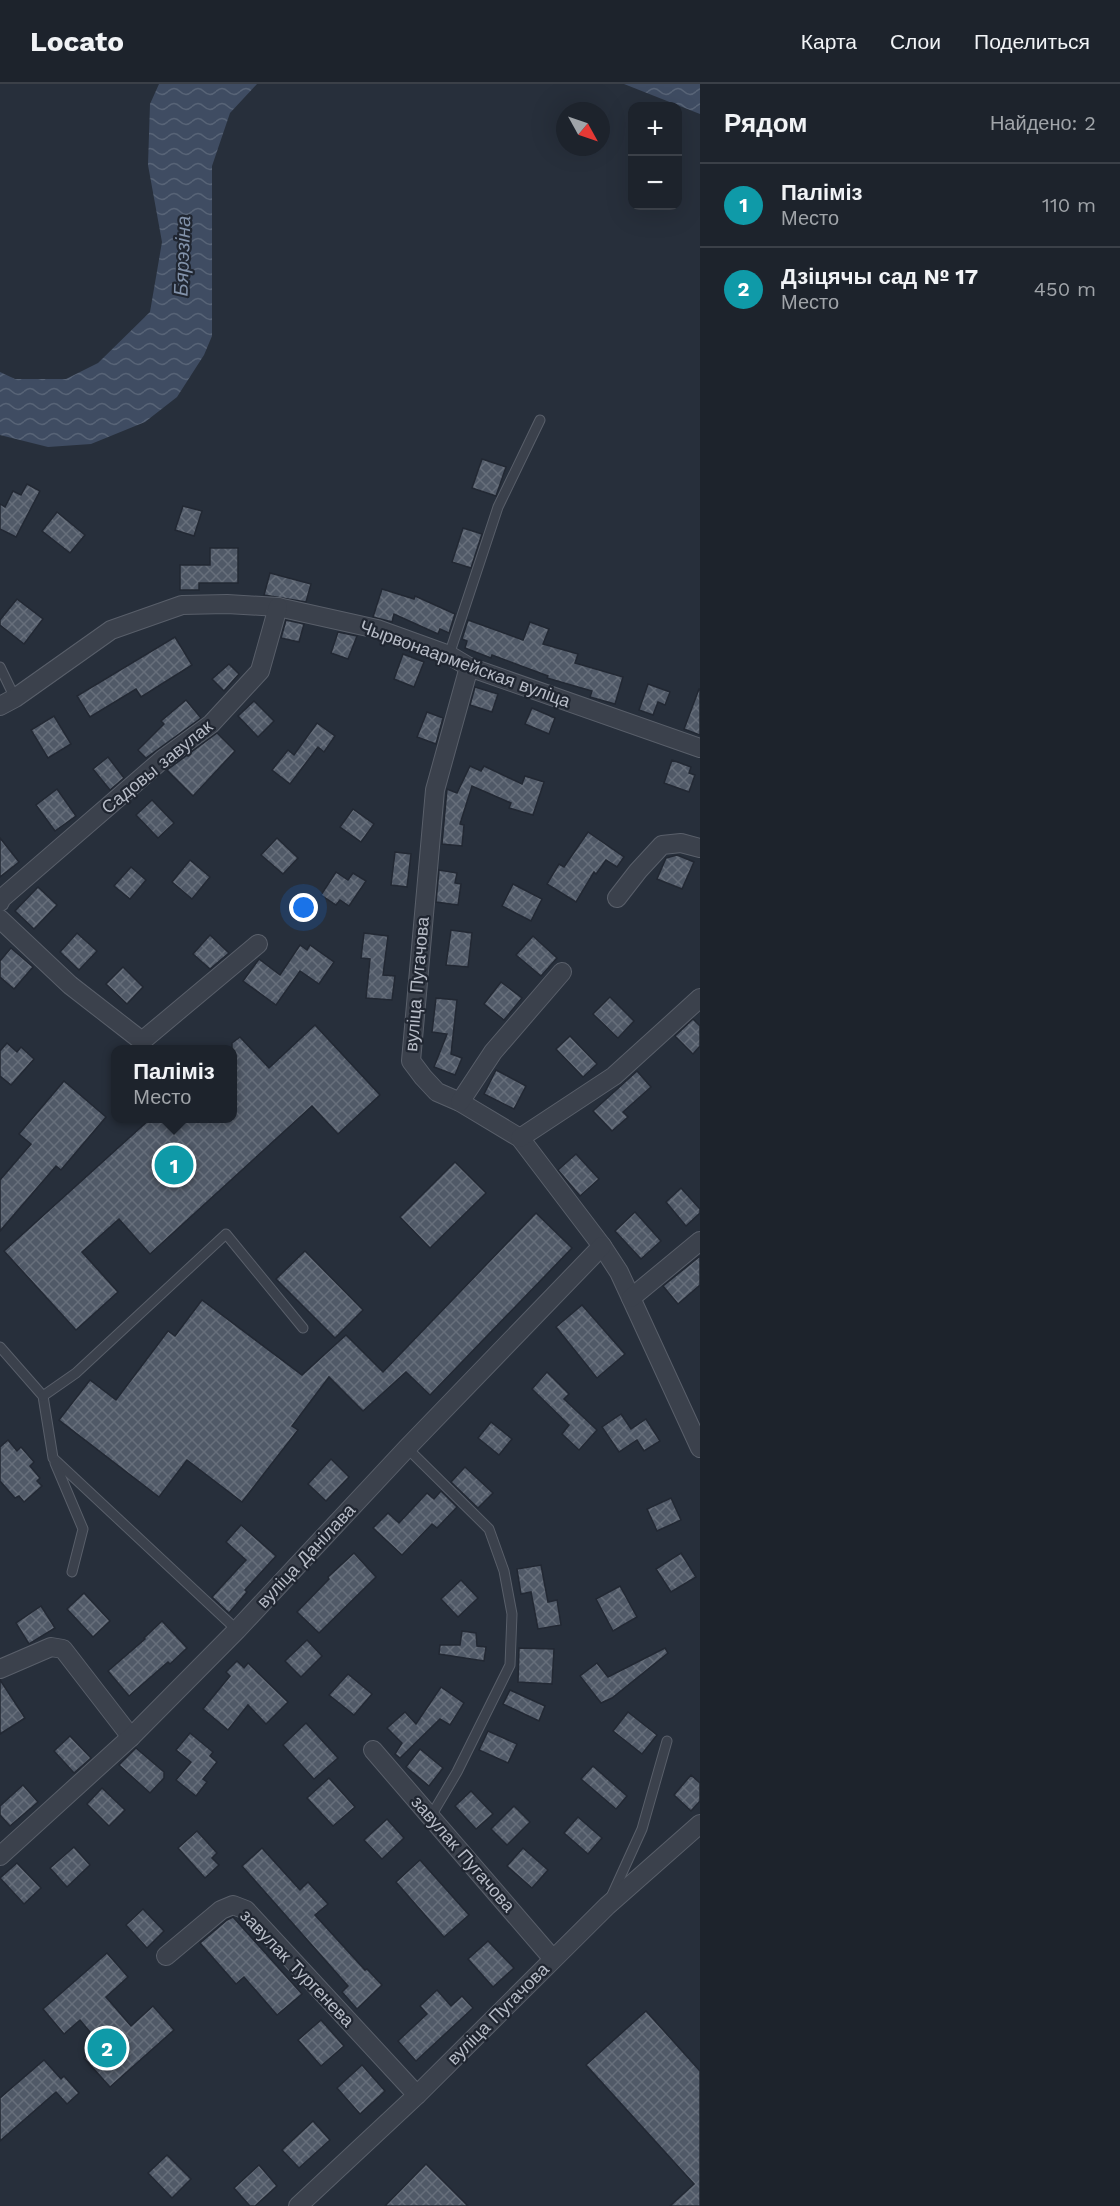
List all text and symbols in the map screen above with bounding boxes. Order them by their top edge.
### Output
text: Locato [30,25,124,58]
text: Карта [801,29,857,54]
text: Слои [890,29,941,54]
text: Поделиться [974,29,1090,54]
north arrow [556,102,610,156]
map controls [628,102,682,210]
button: + [628,102,682,156]
text: Рядом [724,108,807,138]
text: Найдено: 2 [990,111,1096,135]
button: − [628,156,682,210]
text: Паліміз [781,180,862,205]
text: 1 [739,193,748,217]
text: 110 m [1042,193,1096,217]
text: Место [781,206,839,230]
water label: Бярэзіна [169,215,195,297]
text: Дзіцячы сад № 17 [781,264,978,289]
text: 2 [738,277,749,301]
text: 450 m [1034,277,1096,301]
text: Место [781,290,839,314]
street label: Чырвонаармейская вуліца [357,616,574,712]
street label: Садовы завулак [97,715,217,818]
your location [289,893,318,922]
street label: вуліца Пугачова [400,915,433,1052]
popup [111,1045,237,1123]
text: Паліміз [133,1059,215,1084]
text: Место [133,1085,191,1109]
pin: 1 [154,1142,194,1188]
street label: вуліца Данілава [252,1499,360,1612]
street label: завулак Пугачова [407,1791,520,1917]
street label: завулак Тургенева [236,1905,359,2031]
street label: вуліца Пугачова [442,1958,554,2069]
pin: 2 [88,2026,126,2070]

